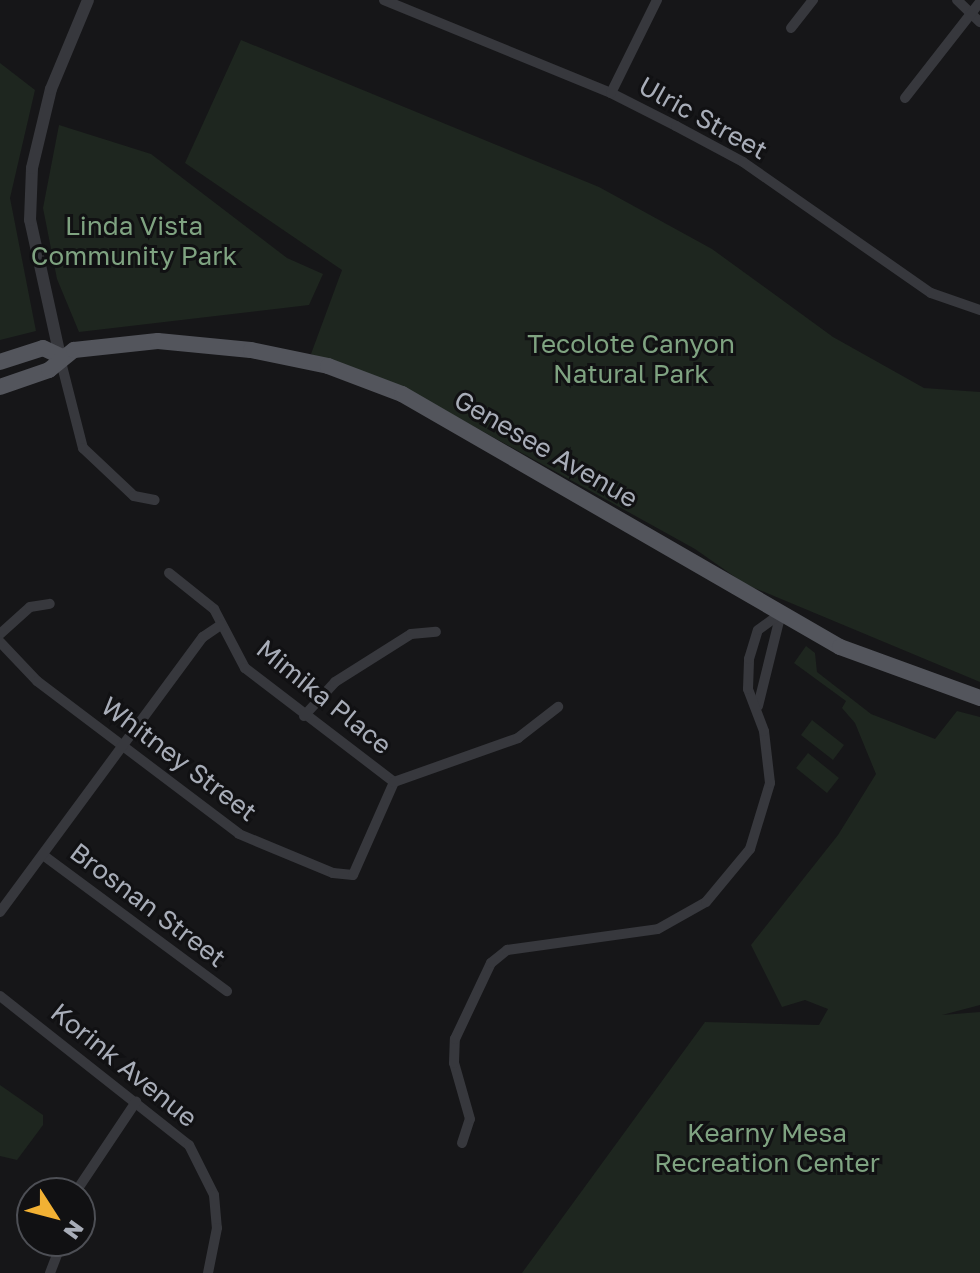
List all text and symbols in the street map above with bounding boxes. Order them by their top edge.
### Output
street label: Ulric Street [633,70,773,166]
park label: Linda Vista Community Park [31,210,237,272]
park label: Tecolote Canyon Natural Park [527,328,735,390]
street label: Genesee Avenue [449,384,643,514]
street label: Mimika Place [250,633,398,761]
street label: Whitney Street [95,690,263,828]
street label: Brosnan Street [64,836,232,974]
street label: Korink Avenue [45,997,203,1133]
park label: Kearny Mesa Recreation Center [654,1117,880,1178]
north arrow [16,1177,96,1257]
text: N [58,1216,90,1245]

